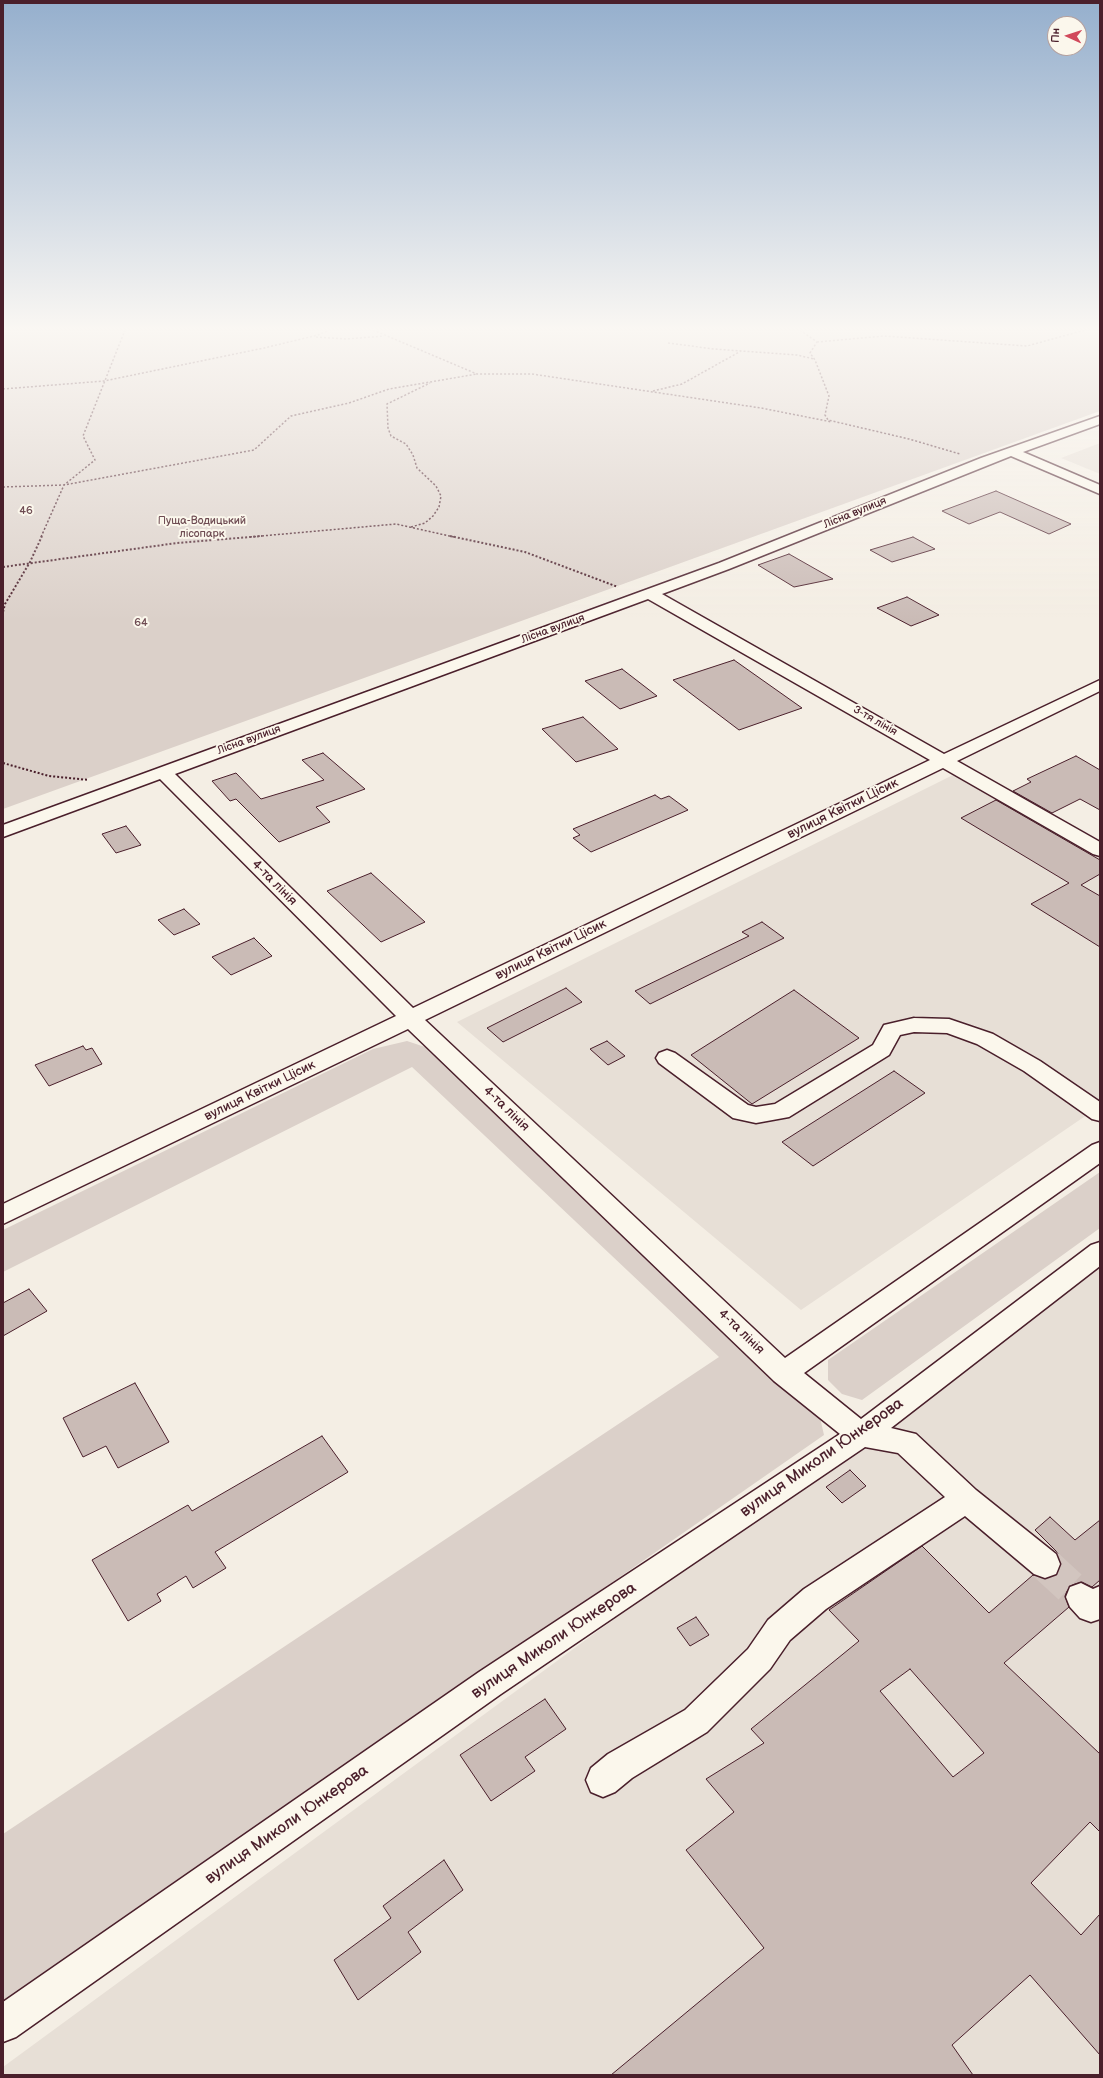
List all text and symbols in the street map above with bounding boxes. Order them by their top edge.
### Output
north arrow [1047,16,1087,56]
text: Пн [1049,28,1062,43]
street label: Лісна вулиця [822,494,888,532]
park label: 46 [19,504,33,518]
park label: Пуща-Водицький лісопарк [158,514,246,540]
street label: Лісна вулиця [519,611,587,647]
park label: 64 [134,616,148,630]
street label: 3-тя лінія [850,703,900,739]
street label: Лісна вулиця [215,722,283,758]
street label: вулиця Квітки Цісик [785,775,901,843]
street label: 4-та лінія [248,857,300,909]
street label: вулиця Квітки Цісик [493,916,609,984]
street label: вулиця Квітки Цісик [202,1057,318,1125]
street label: 4-та лінія [480,1083,532,1135]
street label: 4-та лінія [715,1306,767,1358]
street label: вулиця Миколи Юнкерова [737,1394,907,1522]
street label: вулиця Миколи Юнкерова [468,1579,640,1703]
street label: вулиця Миколи Юнкерова [202,1761,372,1889]

